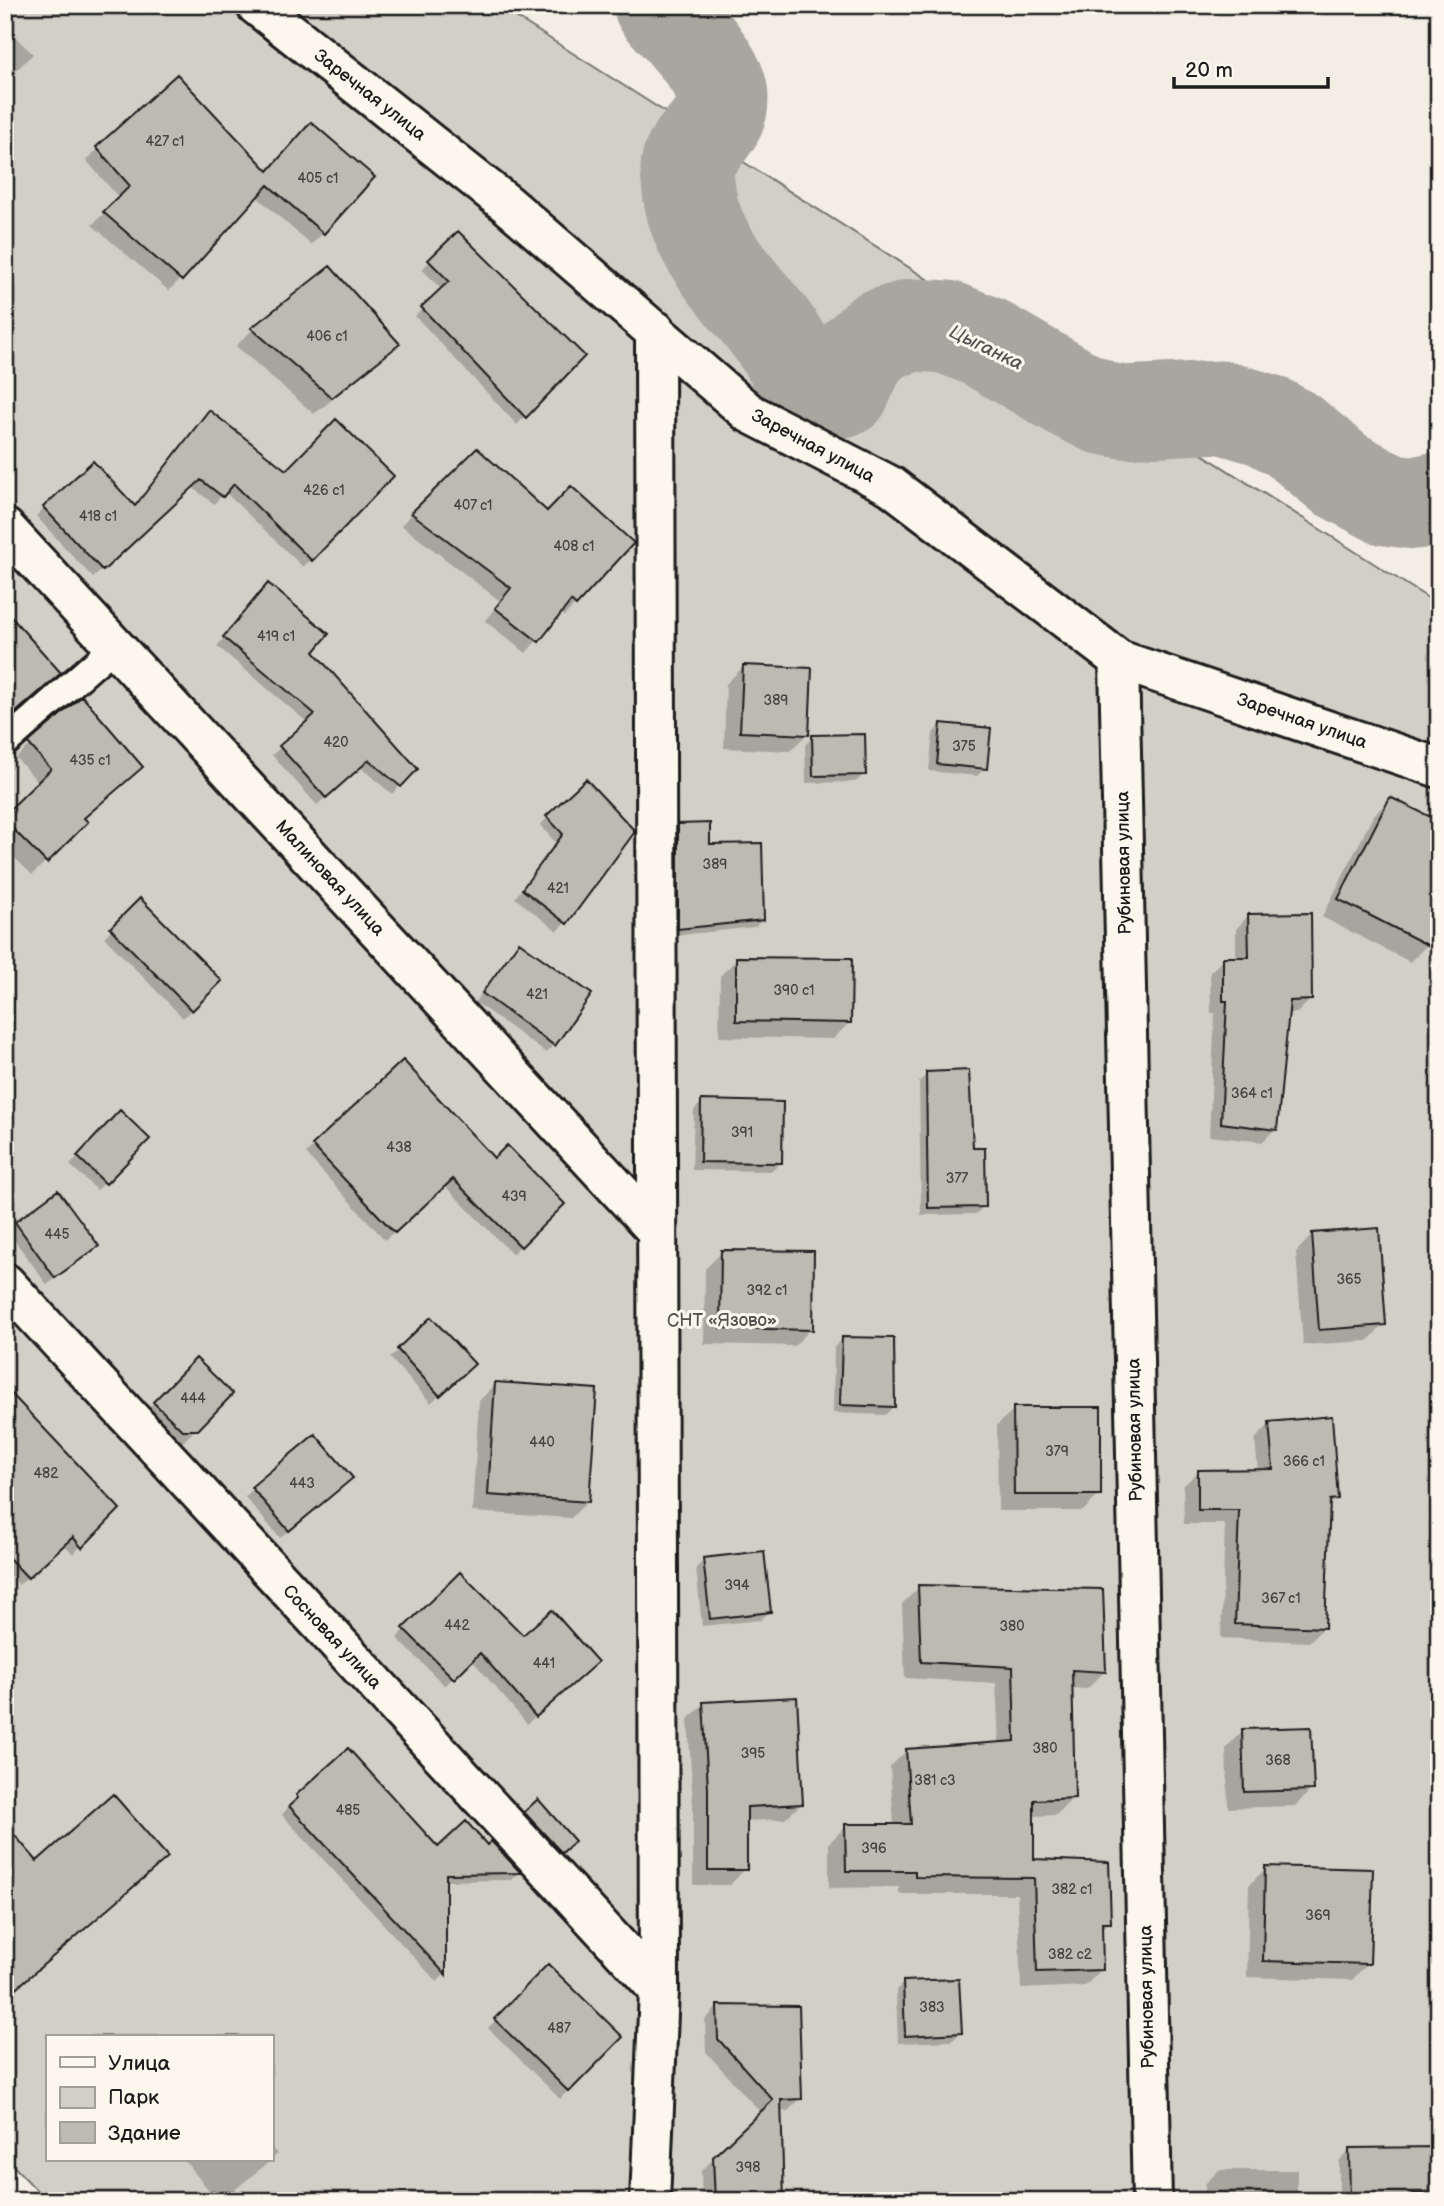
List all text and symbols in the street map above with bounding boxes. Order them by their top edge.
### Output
street label: Заречная улица [310,45,430,145]
scale bar [1174,46,1328,90]
text: 20 m [1185,58,1233,83]
house number: 427 с1 [146,133,184,150]
house number: 405 с1 [298,170,338,187]
water label: Цыганка [945,320,1027,376]
house number: 406 с1 [306,328,348,345]
street label: Заречная улица [748,405,878,487]
house number: 426 с1 [303,482,345,499]
house number: 407 с1 [454,497,492,514]
house number: 418 с1 [79,508,117,525]
house number: 408 с1 [553,538,595,555]
house number: 419 с1 [257,628,295,645]
street label: Заречная улица [1234,689,1370,753]
house number: 389 [764,692,788,709]
house number: 420 [323,734,349,751]
house number: 375 [952,738,976,755]
house number: 435 с1 [69,752,111,769]
street label: Рубиновая улица [1112,791,1136,935]
street label: Малиновая улица [271,816,389,940]
house number: 389 [703,856,727,873]
house number: 421 [547,880,569,897]
house number: 390 с1 [773,982,815,999]
house number: 421 [526,986,548,1003]
house number: 364 с1 [1231,1085,1273,1102]
house number: 391 [731,1124,753,1141]
house number: 438 [386,1139,412,1156]
house number: 377 [946,1170,968,1187]
house number: 439 [501,1188,527,1205]
house number: 445 [44,1226,70,1243]
house number: 365 [1336,1271,1362,1288]
house number: 392 с1 [746,1282,788,1299]
park label: СНТ «Язово» [667,1310,777,1331]
street label: Рубиновая улица [1123,1358,1147,1502]
house number: 444 [180,1390,206,1407]
house number: 440 [529,1434,555,1451]
house number: 379 [1045,1443,1069,1460]
house number: 366 с1 [1283,1453,1325,1470]
house number: 482 [34,1465,59,1482]
house number: 443 [289,1475,315,1492]
house number: 394 [724,1577,750,1594]
street label: Сосновая улица [278,1581,386,1694]
house number: 367 с1 [1261,1590,1301,1607]
house number: 442 [444,1617,470,1634]
house number: 380 [999,1618,1025,1635]
house number: 441 [533,1655,555,1672]
house number: 380 [1032,1740,1058,1757]
house number: 395 [741,1745,765,1762]
house number: 368 [1265,1752,1291,1769]
house number: 381 с3 [914,1772,956,1789]
house number: 485 [336,1802,360,1819]
house number: 396 [861,1840,887,1857]
house number: 382 с1 [1051,1881,1093,1898]
house number: 369 [1305,1907,1331,1924]
street label: Рубиновая улица [1135,1925,1159,2069]
house number: 382 с2 [1048,1946,1093,1963]
house number: 383 [919,1999,945,2016]
house number: 487 [547,2020,571,2037]
legend [46,2035,273,2160]
text: Улица [108,2051,171,2076]
text: Парк [108,2085,159,2110]
text: Здание [108,2121,181,2146]
house number: 398 [736,2159,760,2176]

